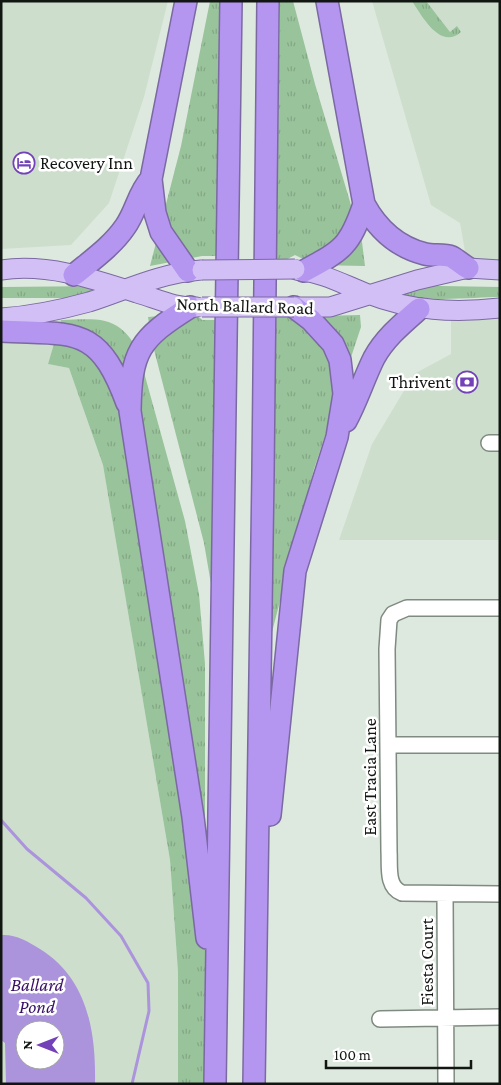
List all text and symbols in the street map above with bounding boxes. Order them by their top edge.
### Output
hotel icon: Recovery Inn [12,151,36,175]
place label: Recovery Inn [40,153,133,173]
street label: North Ballard Road [176,294,315,318]
bank icon: Thrivent [455,370,479,394]
place label: Thrivent [389,372,452,392]
street label: East Tracia Lane [360,718,380,836]
street label: Fiesta Court [417,917,437,1006]
water label: Ballard Pond [11,974,64,1017]
north arrow [15,1020,65,1070]
scale bar [326,1038,471,1070]
text: N [19,1040,35,1050]
text: 100 m [334,1047,371,1063]

